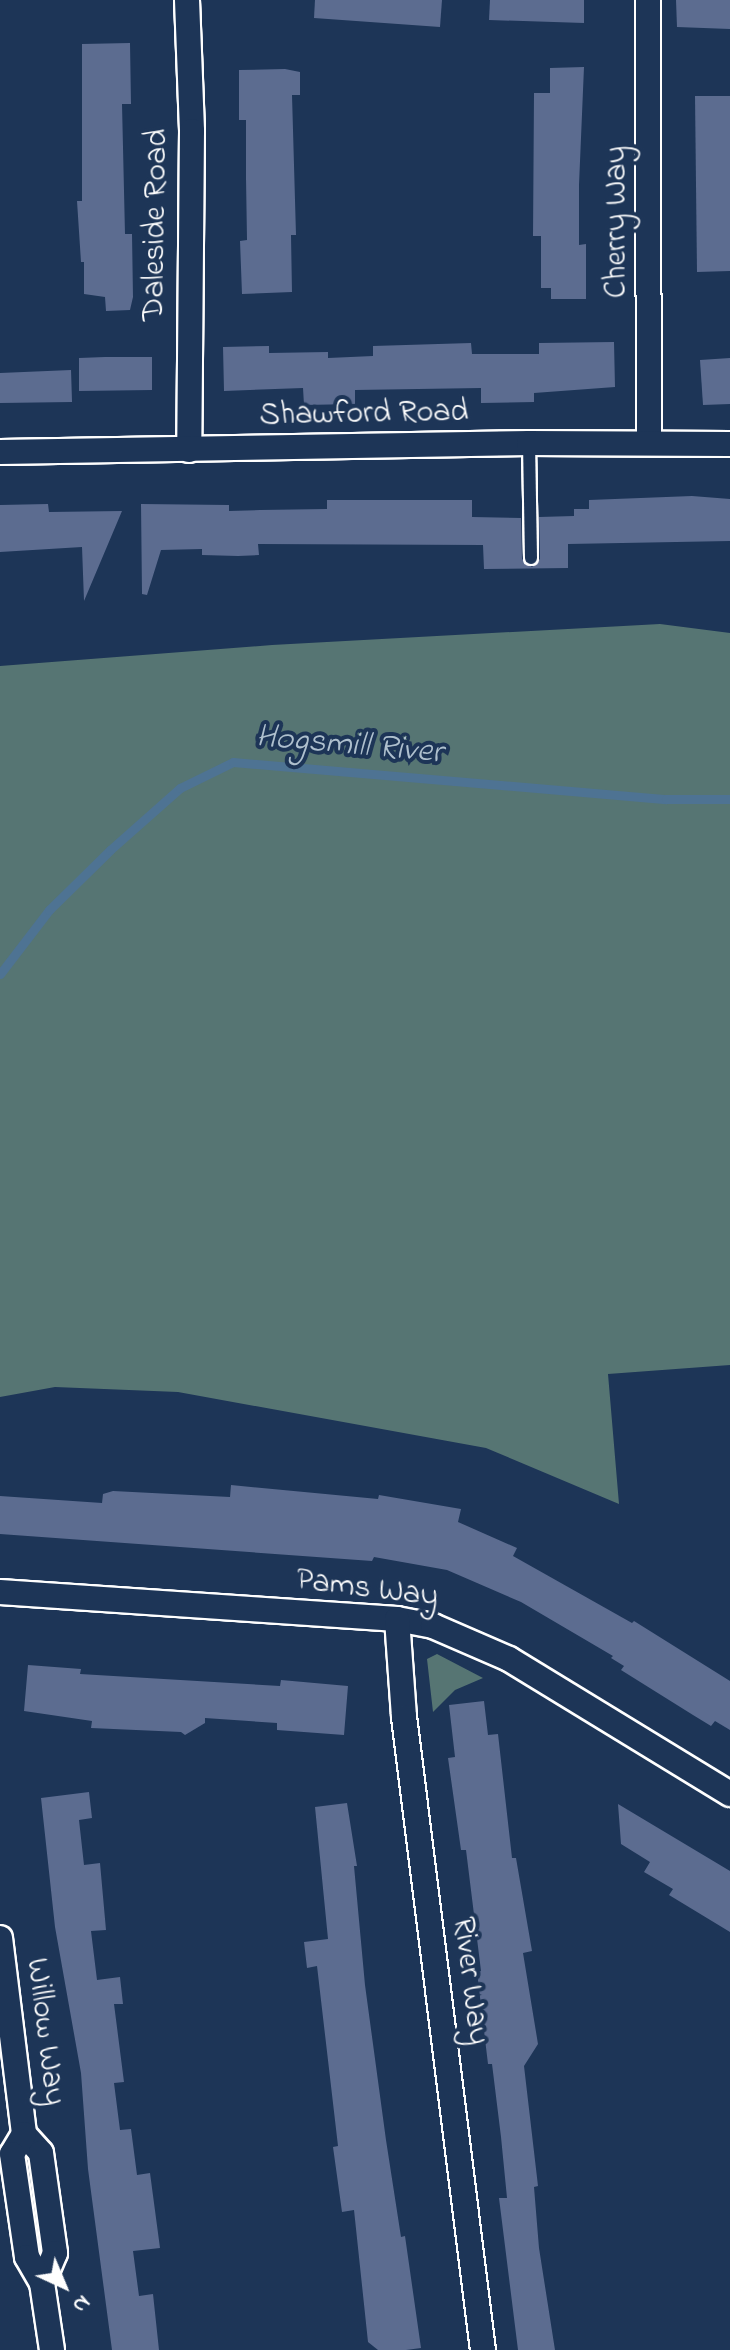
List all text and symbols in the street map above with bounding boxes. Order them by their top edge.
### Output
street label: Daleside Road [136,128,178,322]
street label: Cherry Way [599,146,637,298]
street label: Shawford Road [259,394,469,436]
water label: Hogsmill River [254,718,444,774]
street label: Pams Way [294,1562,440,1618]
street label: River Way [442,1915,496,2047]
street label: Willow Way [16,1956,72,2108]
north arrow [24,2246,104,2326]
text: N [64,2287,97,2320]

